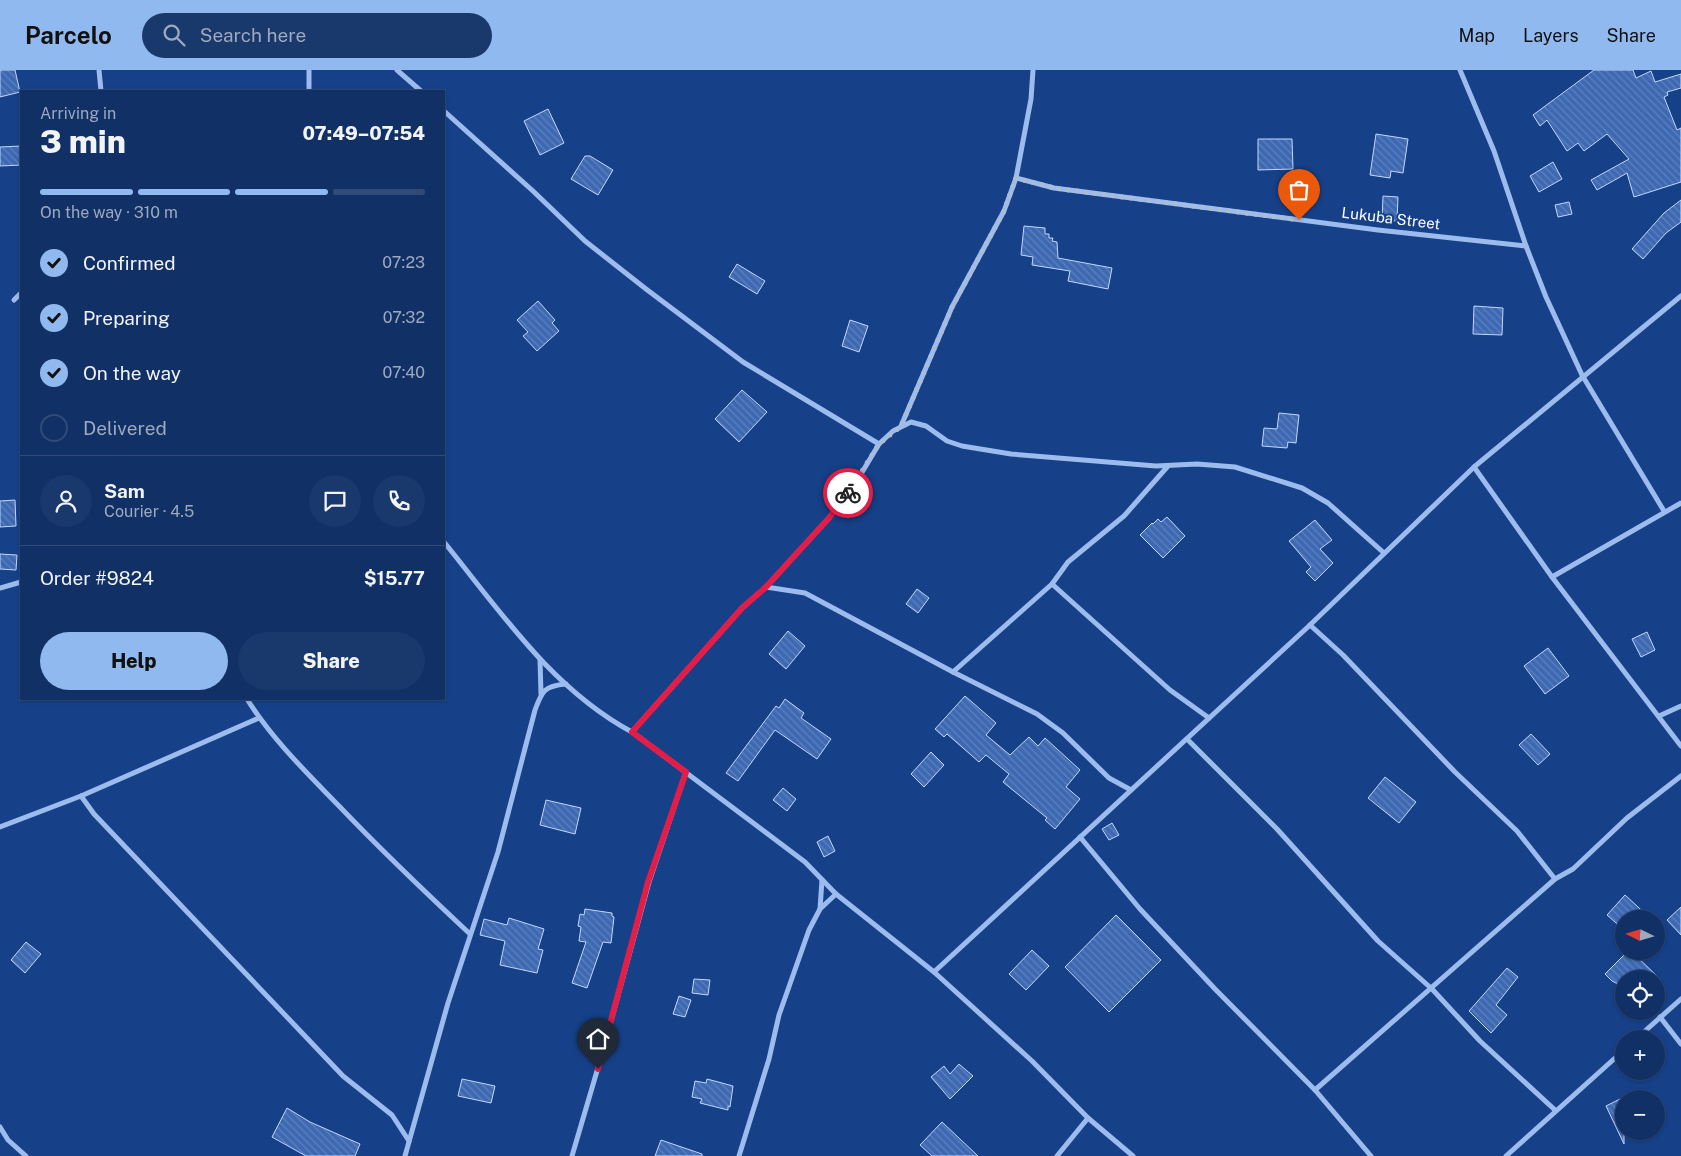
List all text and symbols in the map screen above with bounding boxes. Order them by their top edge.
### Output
search box [142,13,492,58]
text: Parcelo [25,21,112,49]
icon: search [160,21,188,49]
text: Search here [200,24,306,46]
text: Map [1459,25,1495,46]
text: Layers [1523,25,1579,46]
text: Share [1607,25,1656,46]
text: Arriving in [40,104,116,123]
text: 07:49–07:54 [302,122,425,144]
text: 3 min [40,123,126,160]
pin [1278,169,1320,220]
icon: bag [1285,176,1313,204]
text: On the way · 310 m [40,203,178,222]
street label: Lukuba Street [1341,204,1441,232]
icon: check [40,249,68,277]
text: Confirmed [83,252,176,274]
text: 07:23 [382,253,425,272]
icon: check [40,304,68,332]
text: Preparing [83,307,170,329]
text: 07:32 [383,308,425,327]
icon: check [40,359,68,387]
text: On the way [83,362,181,384]
text: 07:40 [383,363,425,382]
text: Delivered [83,417,167,439]
courier [823,468,873,518]
button: person [40,475,92,527]
button: chat [309,475,361,527]
button: phone [373,475,425,527]
icon: bike [834,479,862,507]
text: Sam [104,480,145,502]
text: Courier · 4.5 [104,502,194,521]
text: Order #9824 [40,567,154,589]
text: $15.77 [364,567,425,589]
button: Help [40,632,228,690]
button: Share [238,632,425,690]
north arrow [1615,910,1665,960]
map controls [1615,910,1665,1140]
button: locate [1615,970,1665,1020]
pin [577,1018,619,1069]
icon: home [584,1025,612,1053]
button: + [1615,1030,1665,1080]
button: − [1615,1090,1665,1140]

